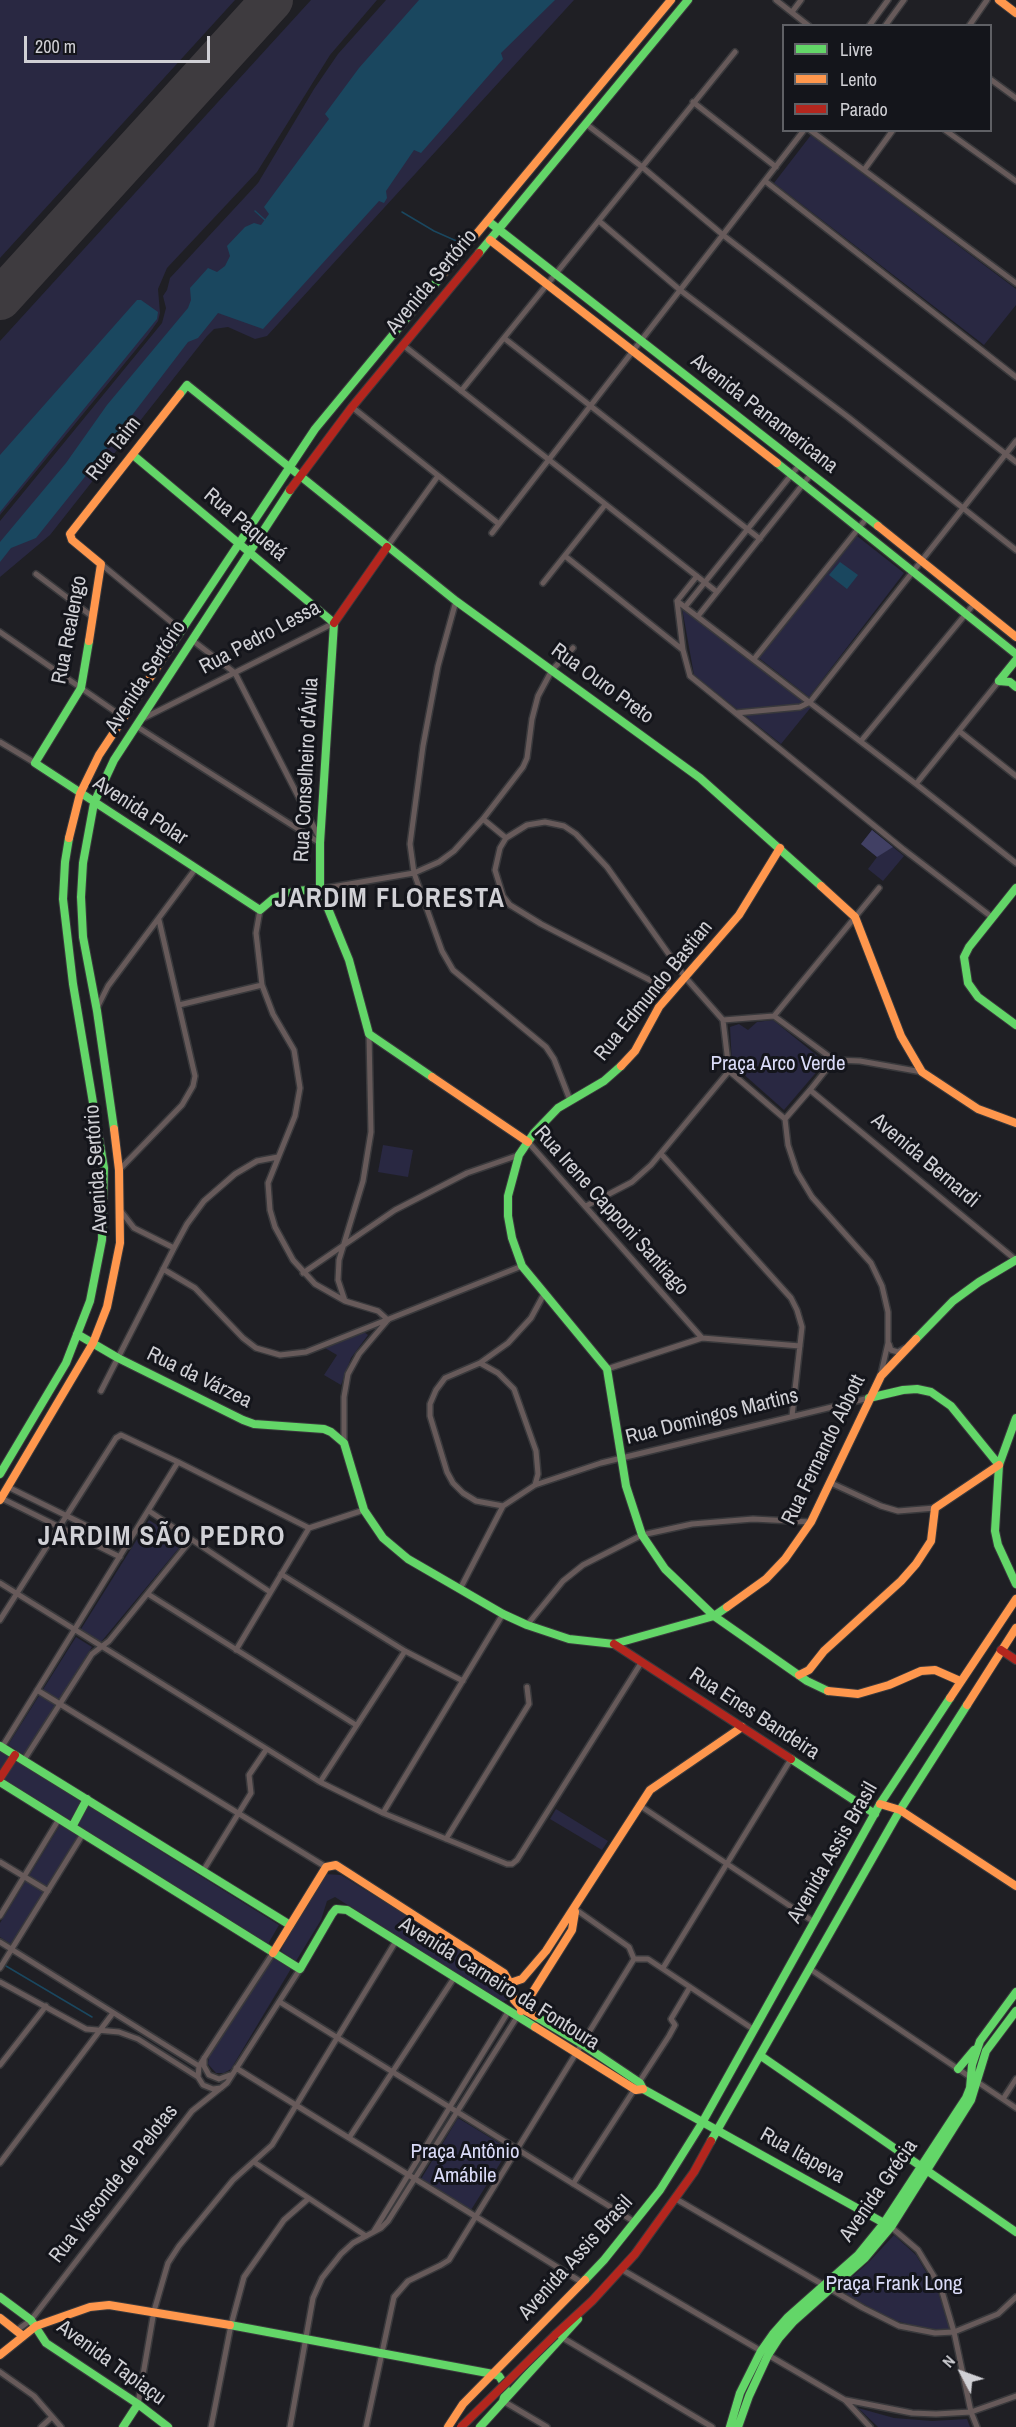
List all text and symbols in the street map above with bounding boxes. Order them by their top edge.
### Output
scale bar [27,24,213,62]
legend [782,24,992,132]
text: 200 m [35,34,76,59]
text: Livre [840,37,873,62]
text: Lento [840,67,877,92]
text: Parado [840,97,888,122]
street label: Avenida Sertório [381,225,483,339]
street label: Avenida Panamericana [685,349,843,479]
street label: Rua Taim [81,412,147,486]
street label: Rua Paquetá [198,483,292,567]
street label: Rua Realengo [47,574,93,686]
street label: Rua Pedro Lessa [195,596,325,680]
street label: Avenida Sertório [100,616,192,738]
street label: Rua Ouro Preto [546,638,658,730]
street label: Rua Conselheiro d'Ávila [290,677,324,863]
street label: Avenida Polar [88,771,192,851]
district label: JARDIM FLORESTA [274,884,506,916]
street label: Rua Edmundo Bastian [590,916,718,1066]
park label: Praça Arco Verde [711,1051,845,1077]
street label: Avenida Sertório [80,1104,114,1234]
street label: Avenida Bernardi [866,1108,984,1214]
street label: Rua Irene Capponi Santiago [528,1121,694,1301]
street label: Rua da Várzea [142,1342,256,1414]
street label: Rua Fernando Abbott [777,1371,871,1529]
street label: Rua Domingos Martins [623,1383,801,1451]
district label: JARDIM SÃO PEDRO [38,1522,286,1554]
street label: Rua Enes Bandeira [684,1663,824,1765]
street label: Avenida Assis Brasil [782,1778,884,1928]
street label: Avenida Carneiro da Fontoura [394,1912,604,2056]
street label: Rua Visconde de Pelotas [44,2100,184,2268]
street label: Rua Itapeva [755,2122,849,2190]
street label: Avenida Grécia [834,2135,924,2247]
park label: Praça Antônio Amábile [410,2139,520,2189]
street label: Avenida Assis Brasil [514,2191,638,2325]
park label: Praça Frank Long [826,2271,962,2297]
street label: Avenida Tapiaçu [52,2315,170,2411]
north arrow [932,2343,992,2403]
text: N [937,2350,960,2372]

